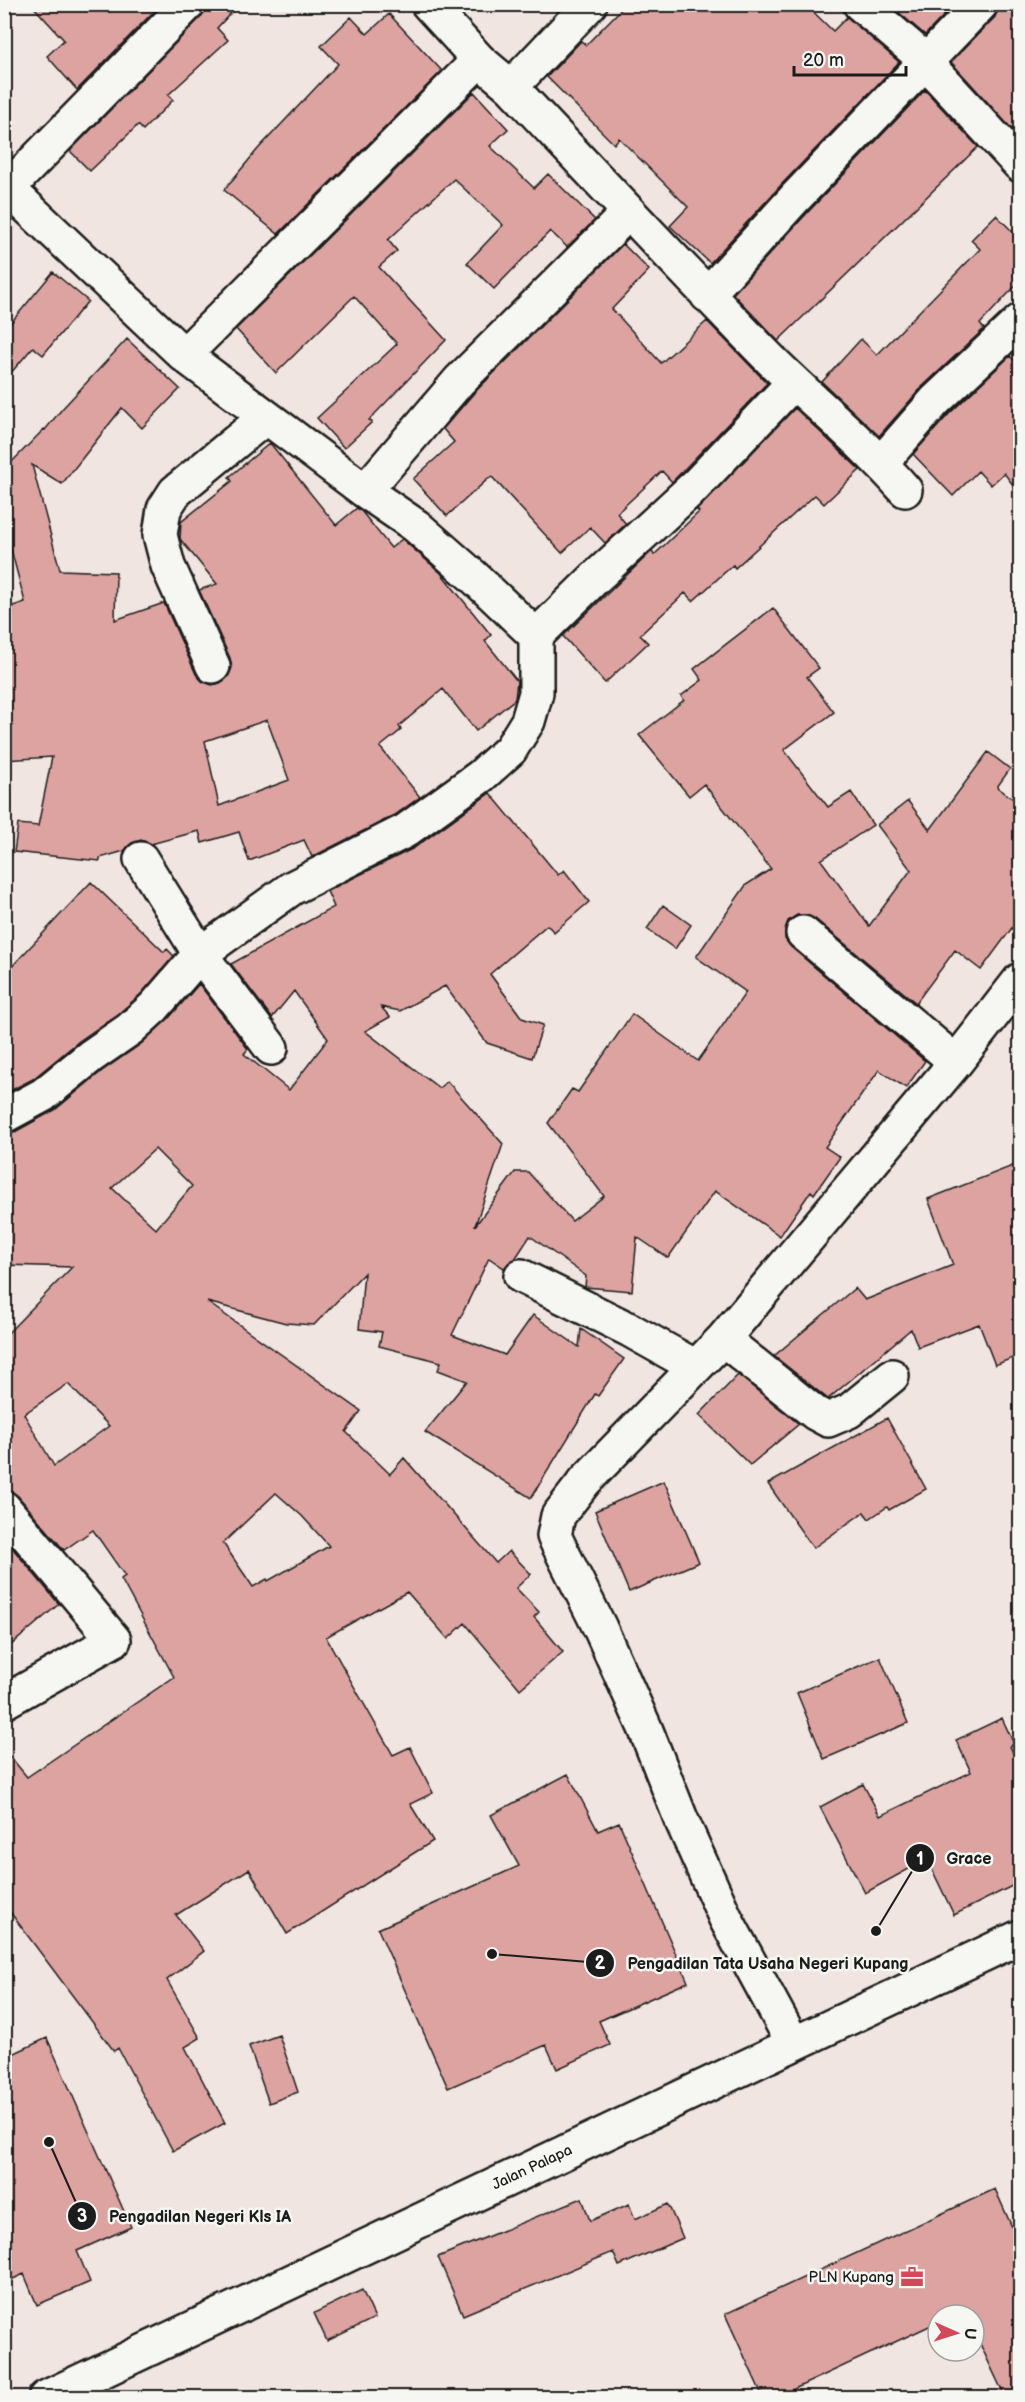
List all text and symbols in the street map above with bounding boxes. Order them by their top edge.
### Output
scale bar [794,39,906,77]
text: 20 m [803,50,844,71]
callout: Grace [905,1841,1004,1875]
text: 1 [916,1849,924,1870]
text: Grace [947,1850,991,1869]
callout: Pengadilan Tata Usaha Negeri Kupang [585,1946,920,1980]
text: 2 [595,1953,606,1974]
text: Pengadilan Tata Usaha Negeri Kupang [628,1955,908,1974]
street label: Jalan Palapa [489,2141,575,2194]
callout: Pengadilan Negeri Kls IA [67,2199,303,2233]
text: 3 [77,2206,87,2227]
text: Pengadilan Negeri Kls IA [109,2208,291,2227]
office icon: PLN Kupang [899,2264,925,2290]
place label: PLN Kupang [809,2268,894,2287]
north arrow [926,2303,986,2363]
text: U [960,2328,979,2340]

